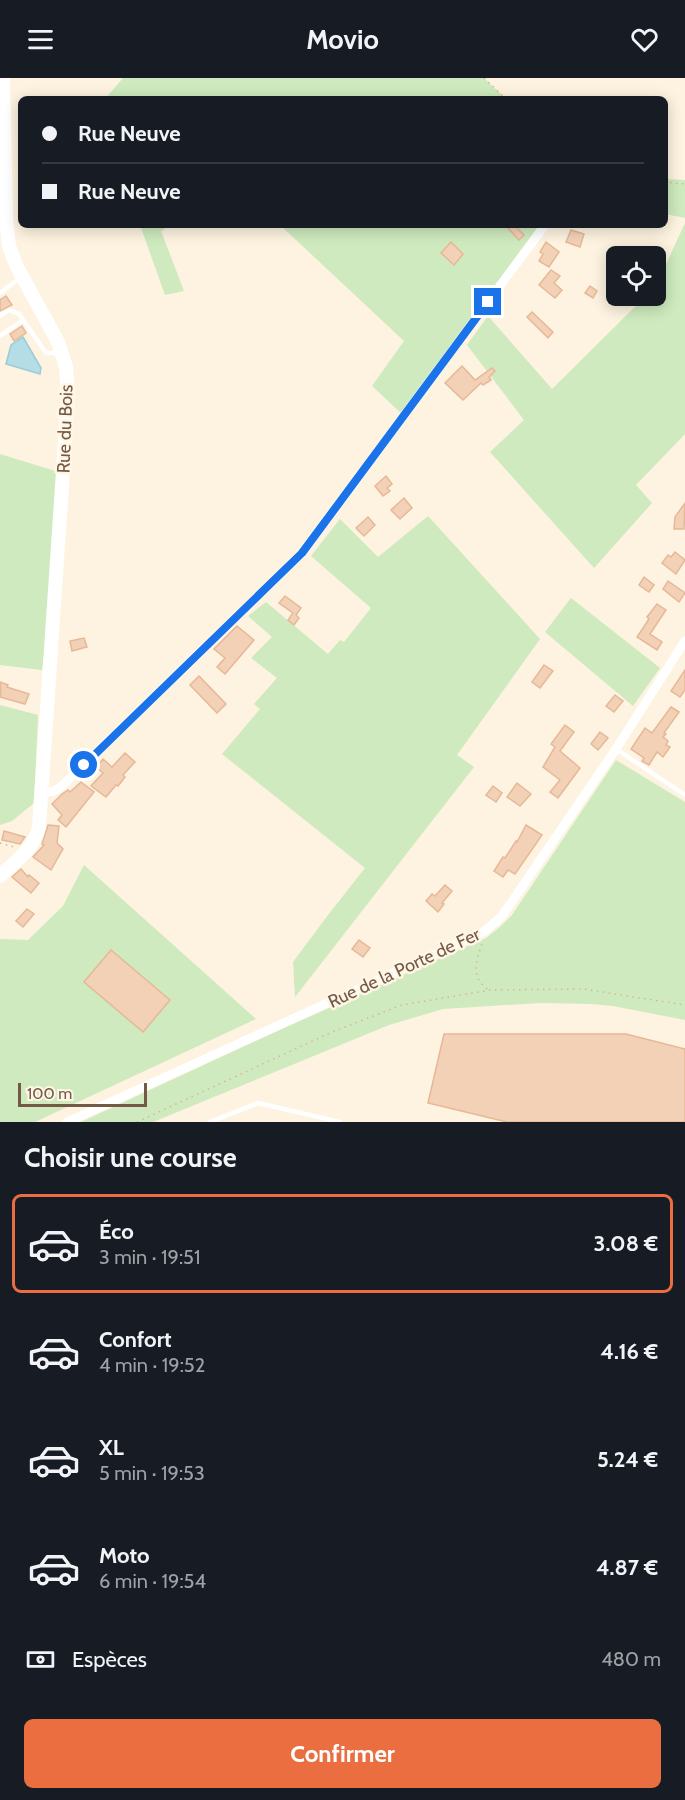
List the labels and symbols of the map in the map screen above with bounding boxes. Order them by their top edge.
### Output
route end [474,288,501,315]
street label: Rue du Bois [52,384,78,474]
route start [70,751,97,778]
street label: Rue de la Porte de Fer [324,923,484,1013]
scale bar [18,1080,147,1108]

